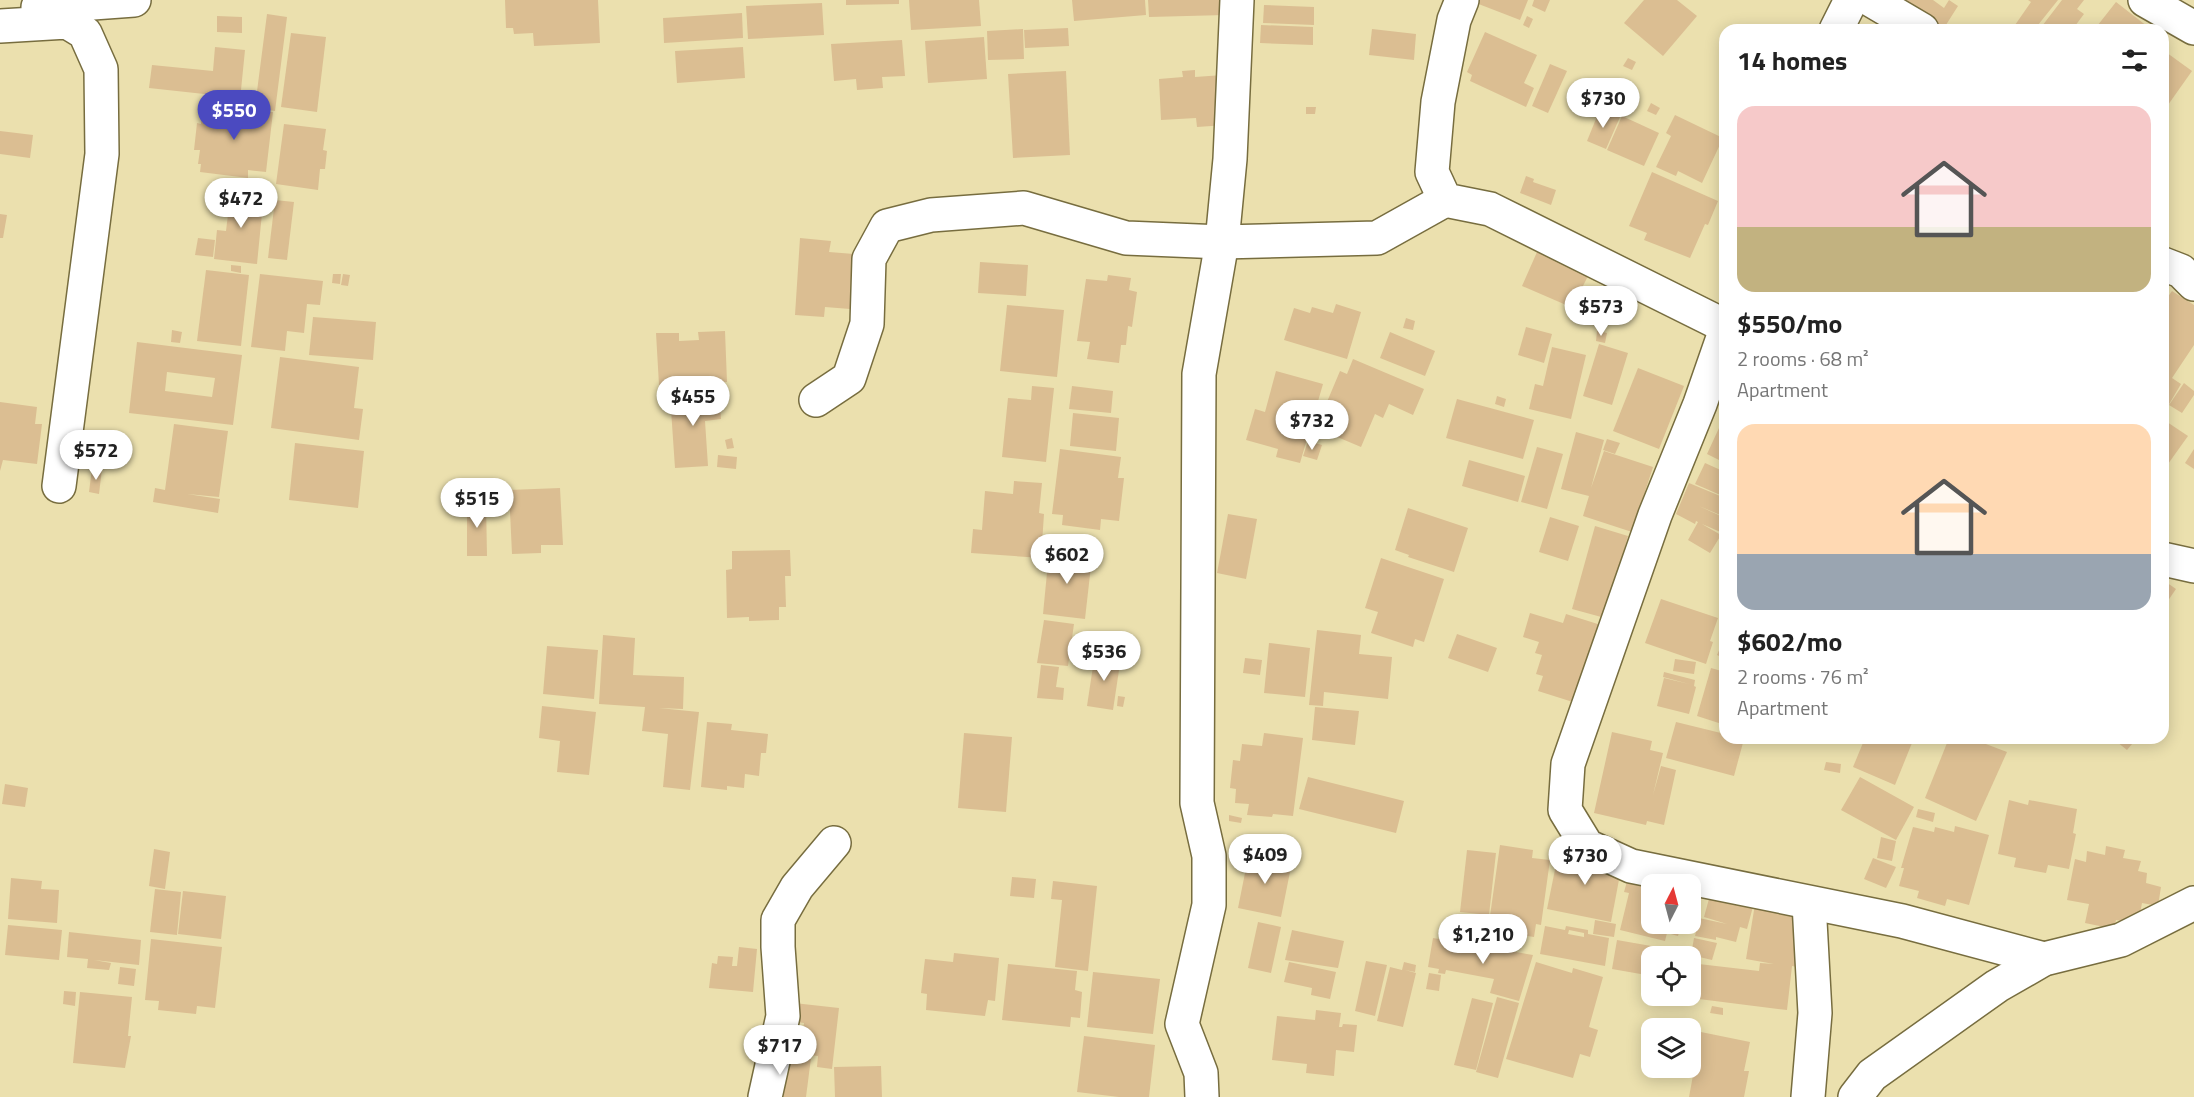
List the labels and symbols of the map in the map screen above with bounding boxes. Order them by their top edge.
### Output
pin: $730 [1567,78,1639,129]
pin: $550 [198,90,270,141]
pin: $472 [205,178,277,229]
pin: $573 [1565,286,1637,337]
pin: $455 [657,376,729,427]
pin: $732 [1276,400,1348,451]
pin: $572 [60,430,132,481]
pin: $515 [441,478,513,529]
pin: $602 [1031,534,1103,585]
pin: $536 [1068,631,1140,682]
pin: $409 [1229,834,1301,885]
pin: $730 [1549,835,1621,886]
north arrow [1641,874,1701,934]
pin: $1,210 [1434,914,1532,965]
pin: $717 [744,1025,816,1076]

